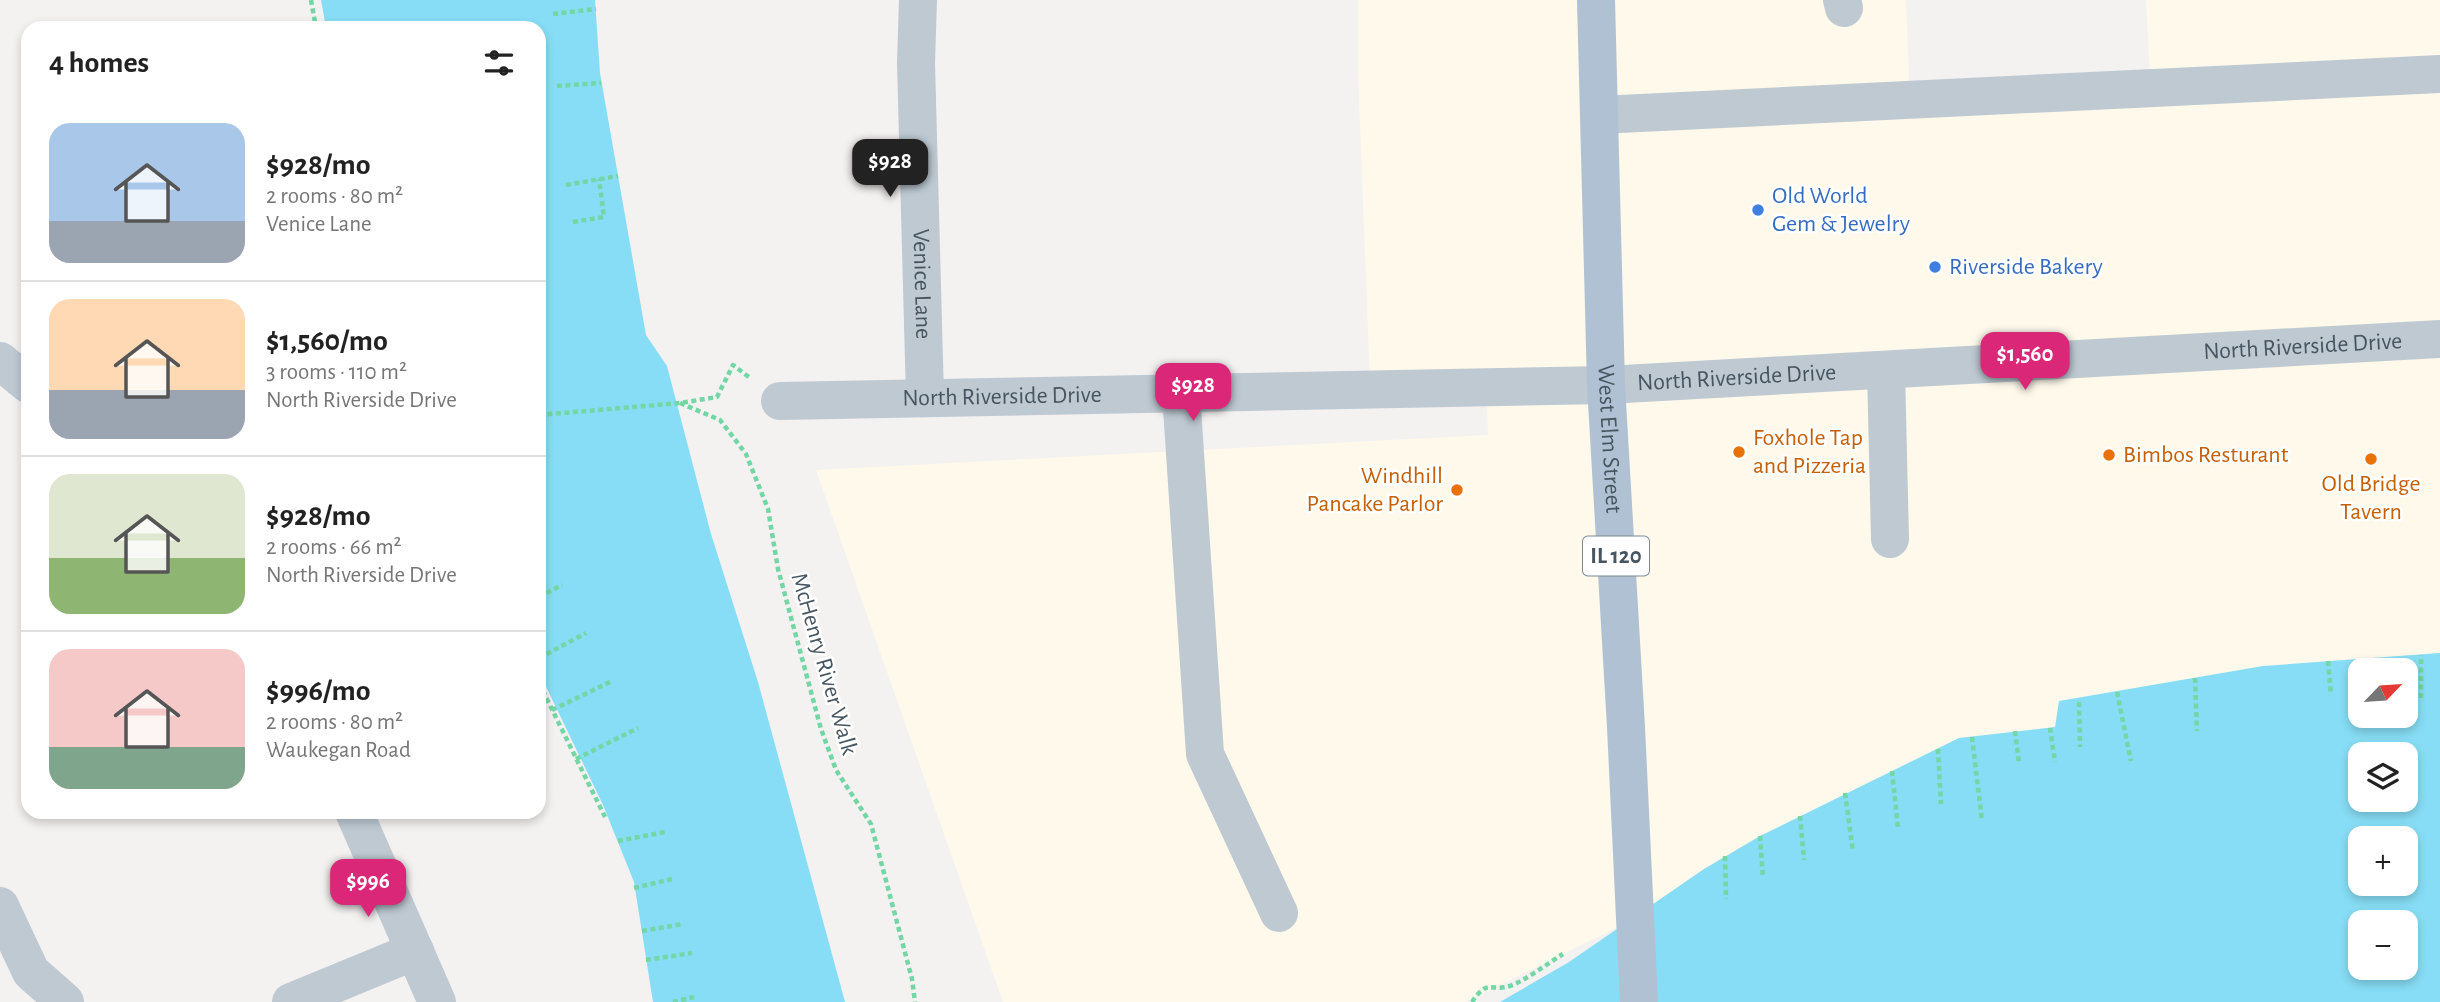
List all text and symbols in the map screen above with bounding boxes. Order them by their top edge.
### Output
icon: filters [480,44,518,82]
text: 4 homes [49,48,149,78]
pin: $928 [849,140,931,199]
text: $928/mo [266,150,370,180]
text: $928 [868,150,912,173]
icon: home [105,151,189,235]
place label: Old World Gem & Jewelry [1772,184,1910,236]
text: 2 rooms · 80 m² [266,185,403,208]
marker: Old World Gem & Jewelry [1750,202,1766,218]
text: Venice Lane [266,213,372,236]
street label: Venice Lane [908,228,935,339]
place label: Riverside Bakery [1949,255,2103,279]
marker: Riverside Bakery [1927,259,1943,275]
text: $1,560/mo [266,326,388,356]
icon: home [105,327,189,411]
street label: North Riverside Drive [2203,329,2403,364]
pin: $1,560 [1968,332,2082,392]
text: $1,560 [1997,343,2053,366]
street label: North Riverside Drive [1636,360,1837,395]
text: 3 rooms · 110 m² [266,361,407,384]
pin: $928 [1152,364,1234,423]
street label: West Elm Street [1593,364,1625,514]
text: $928 [1171,374,1215,397]
street label: North Riverside Drive [902,383,1102,411]
text: North Riverside Drive [266,389,457,412]
place label: Foxhole Tap and Pizzeria [1753,426,1866,478]
place label: Bimbos Resturant [2123,443,2289,467]
marker: Foxhole Tap and Pizzeria [1731,444,1747,460]
marker: Bimbos Resturant [2101,447,2117,463]
marker: Old Bridge Tavern [2363,451,2379,467]
place label: Windhill Pancake Parlor [1307,464,1443,516]
place label: Old Bridge Tavern [2322,472,2420,524]
marker: Windhill Pancake Parlor [1449,482,1465,498]
text: $928/mo [266,501,370,531]
icon: home [105,502,189,586]
text: 2 rooms · 66 m² [266,536,402,559]
road number: IL 120 [1583,536,1649,576]
text: North Riverside Drive [266,564,457,587]
street label: McHenry River Walk [787,570,861,758]
north arrow [2348,658,2418,728]
map controls [2348,658,2418,980]
text: $996/mo [266,676,371,706]
icon: home [105,677,189,761]
text: 2 rooms · 80 m² [266,711,403,734]
text: Waukegan Road [266,739,411,762]
button: layers [2348,742,2418,812]
button: + [2348,826,2418,896]
pin: $996 [327,860,409,919]
text: $996 [346,870,390,893]
button: − [2348,910,2418,980]

